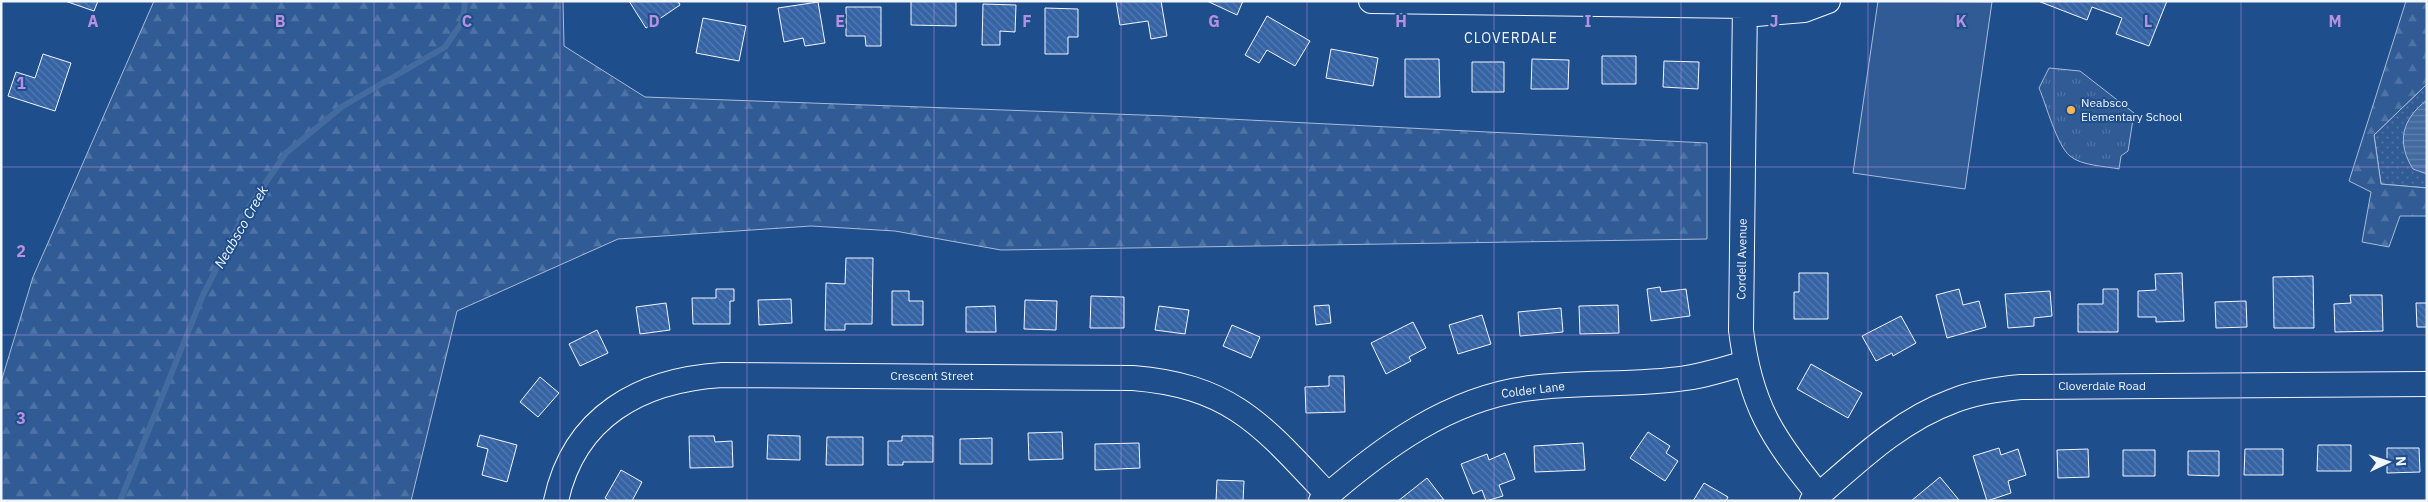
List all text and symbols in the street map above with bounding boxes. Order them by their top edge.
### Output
text: A [88,11,99,31]
text: B [275,11,286,31]
text: C [462,11,472,31]
text: D [648,11,660,31]
text: E [835,11,845,31]
text: F [1022,11,1032,31]
text: G [1208,11,1220,31]
text: H [1395,11,1407,31]
text: I [1585,11,1592,31]
text: J [1770,11,1778,31]
text: K [1955,11,1967,31]
text: L [2144,11,2152,31]
text: M [2328,11,2342,31]
district label: CLOVERDALE [1464,29,1558,47]
text: 1 [16,73,26,93]
place label: Neabsco Elementary School [2081,95,2182,124]
marker: Neabsco Elementary School [2065,104,2077,116]
water label: Neabsco Creek [210,182,272,271]
street label: Cordell Avenue [1733,218,1750,300]
text: 2 [16,241,26,261]
street label: Crescent Street [890,368,974,383]
street label: Colder Lane [1500,378,1566,401]
street label: Cloverdale Road [2058,378,2146,393]
text: 3 [16,408,26,428]
north arrow [2363,437,2413,487]
text: N [2392,455,2410,467]

